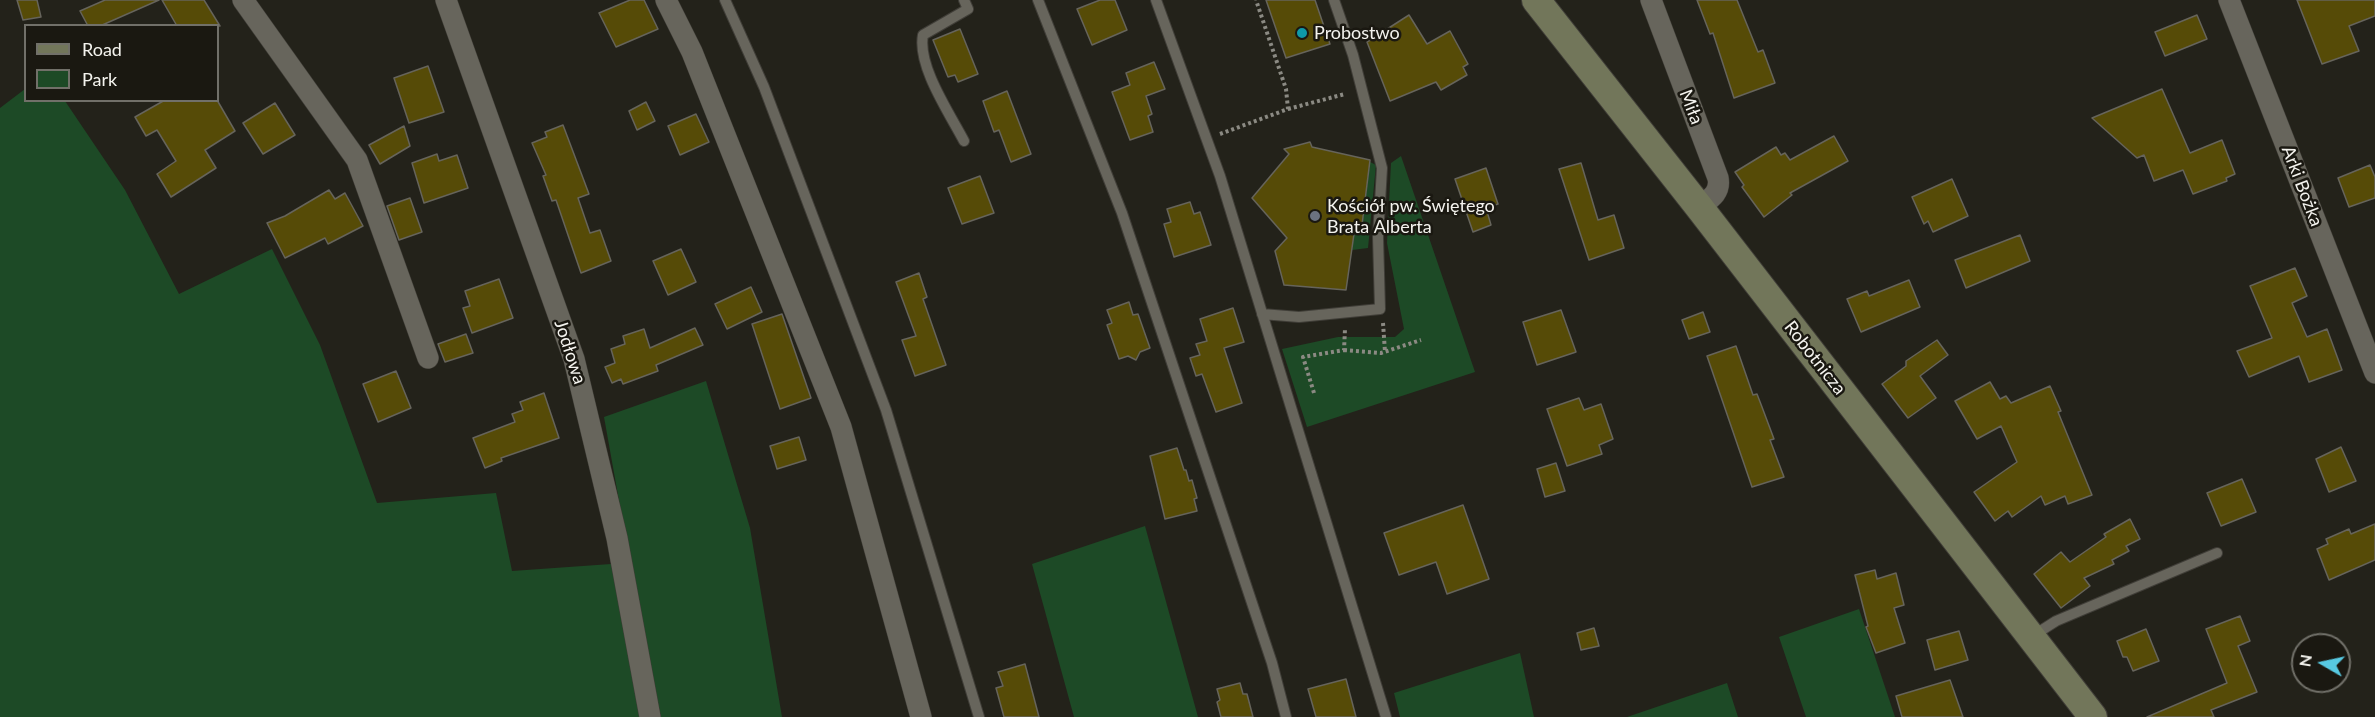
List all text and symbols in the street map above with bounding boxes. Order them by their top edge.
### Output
place label: Probostwo [1314,22,1400,44]
legend [24,24,219,102]
marker: Probostwo [1295,26,1309,40]
text: Road [82,38,122,60]
text: Park [82,68,117,90]
street label: Miła [1675,87,1707,127]
street label: Arki Bożka [2277,143,2327,229]
place label: Kościół pw. Świętego Brata Alberta [1327,195,1495,238]
marker: Kościół pw. Świętego Brata Alberta [1308,209,1322,223]
street label: Jodłowa [550,317,590,387]
street label: Robotnicza [1780,317,1850,399]
north arrow [2291,633,2351,693]
text: N [2294,653,2315,668]

